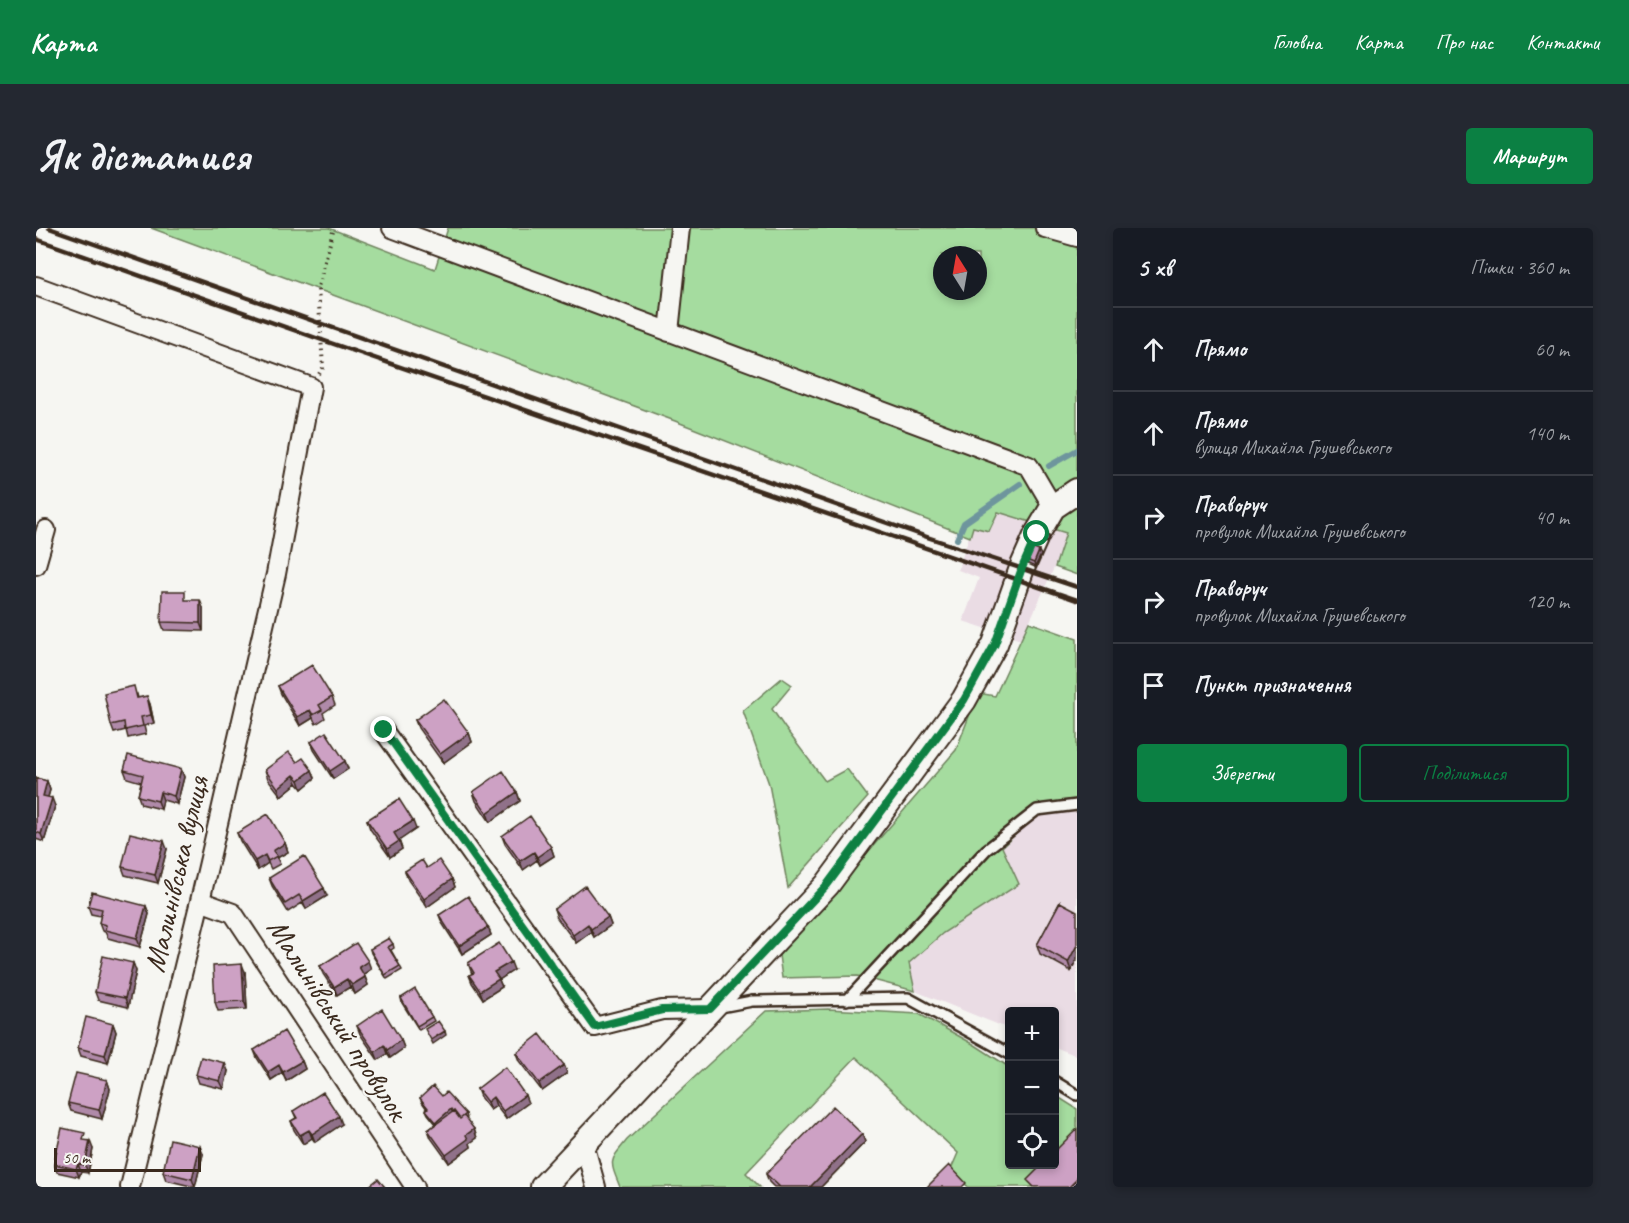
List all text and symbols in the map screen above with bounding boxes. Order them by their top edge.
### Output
text: Карта [30,25,97,60]
text: Головна [1273,29,1322,55]
text: Карта [1355,29,1403,55]
text: Про нас [1436,29,1493,55]
text: Контакти [1526,29,1599,55]
button: Маршрут [1466,128,1593,184]
text: Як дістатися [36,130,250,183]
north arrow [933,246,987,300]
text: 5 хв [1137,251,1172,284]
text: Пішки · 360 m [1470,255,1569,280]
icon: ahead [1137,333,1170,366]
text: Прямо [1194,335,1246,363]
text: 60 m [1535,337,1569,362]
text: Прямо [1194,407,1246,435]
icon: ahead [1137,417,1170,450]
text: 140 m [1526,421,1569,446]
text: вулиця Михайла Грушевського [1194,435,1391,460]
text: Праворуч [1194,491,1266,519]
icon: right [1137,501,1170,534]
text: 40 m [1535,505,1569,530]
text: провулок Михайла Грушевського [1194,519,1405,544]
route start [1023,520,1049,546]
text: Праворуч [1194,575,1266,603]
icon: right [1137,585,1170,618]
text: 120 m [1526,589,1569,614]
text: провулок Михайла Грушевського [1194,603,1405,628]
icon: arrive [1137,669,1170,702]
text: Пункт призначення [1194,671,1351,699]
route end [370,716,396,742]
button: Зберегти [1137,744,1347,802]
button: Поділитися [1359,744,1569,802]
street label: Малинівська вулиця [135,771,217,976]
street label: Малинівський провулок [259,911,418,1129]
map controls [1005,1007,1059,1169]
button: + [1005,1007,1059,1061]
button: − [1005,1061,1059,1115]
button: locate [1005,1115,1059,1169]
scale bar [54,1145,201,1172]
text: 50 m [63,1148,90,1168]

